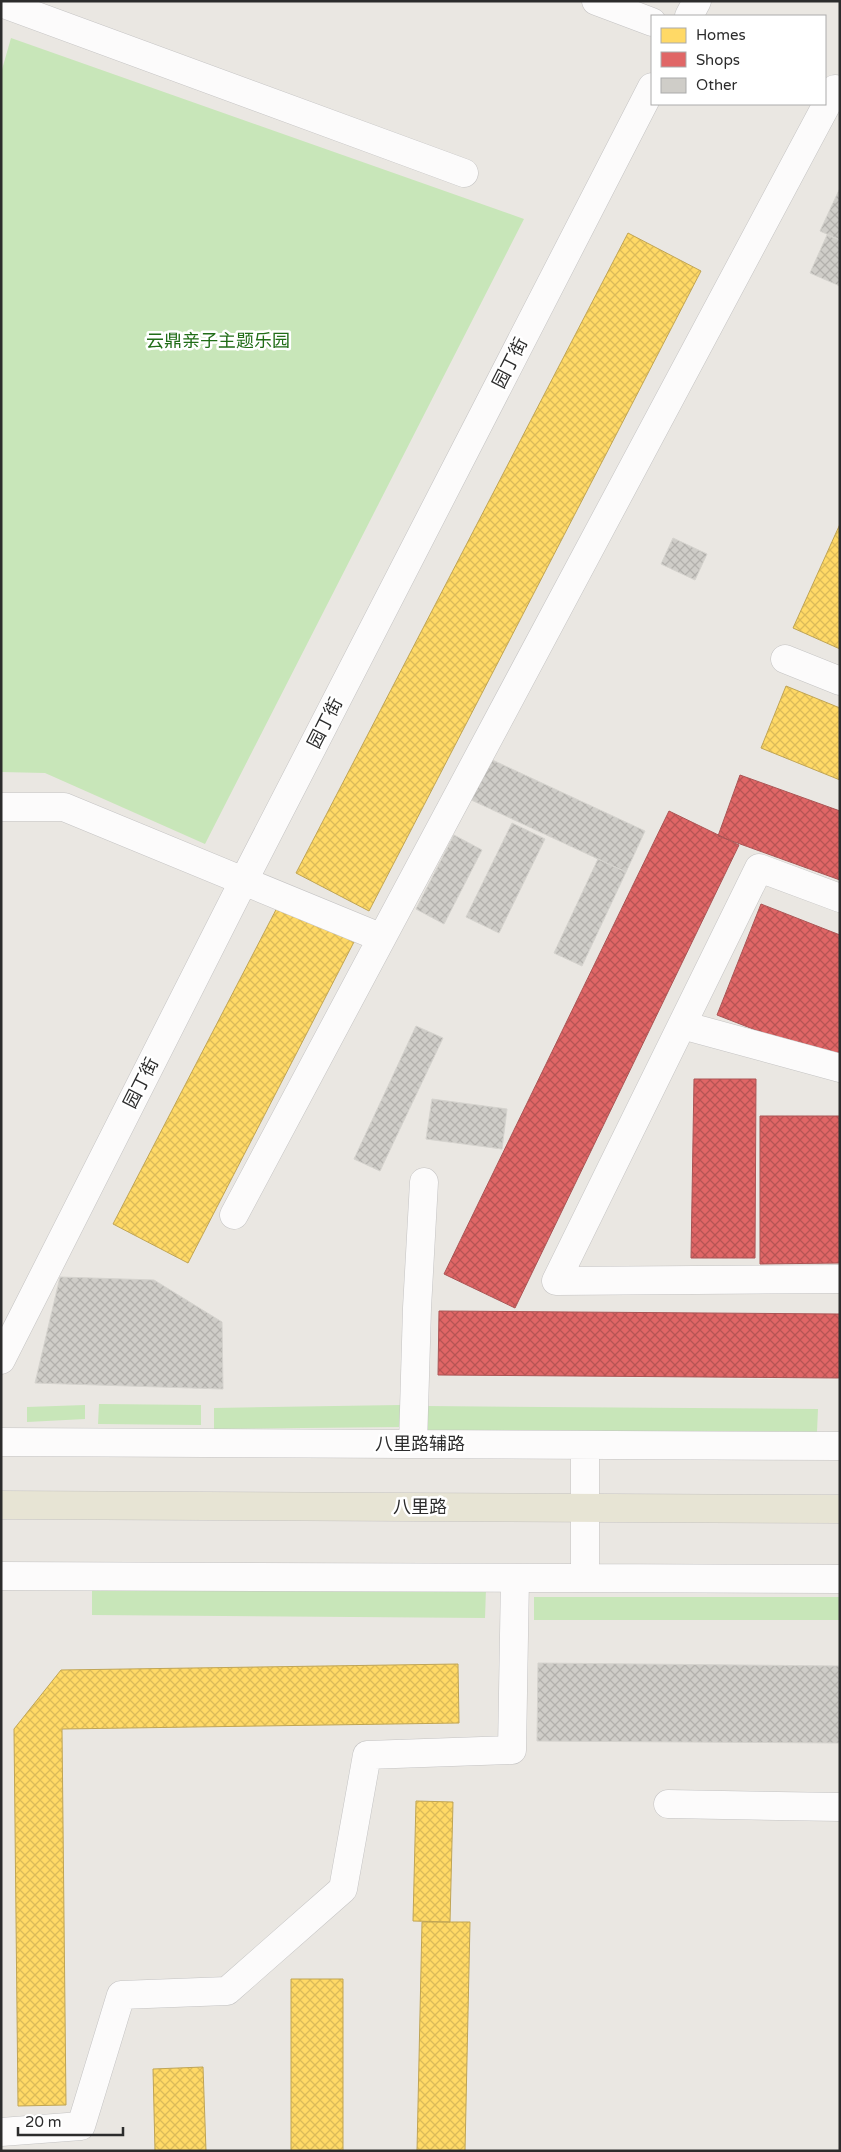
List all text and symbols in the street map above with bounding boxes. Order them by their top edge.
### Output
legend [651,15,826,105]
text: Homes [696,26,746,44]
text: Shops [696,51,740,69]
text: Other [696,76,738,94]
park label: 云鼎亲子主题乐园 [146,330,290,352]
street label: 园丁街 [488,334,532,392]
street label: 园丁街 [303,694,347,752]
street label: 园丁街 [119,1054,163,1112]
street label: 八里路辅路 [375,1433,465,1455]
street label: 八里路 [393,1496,447,1518]
scale bar [18,2104,122,2136]
text: 20 m [25,2113,62,2131]

